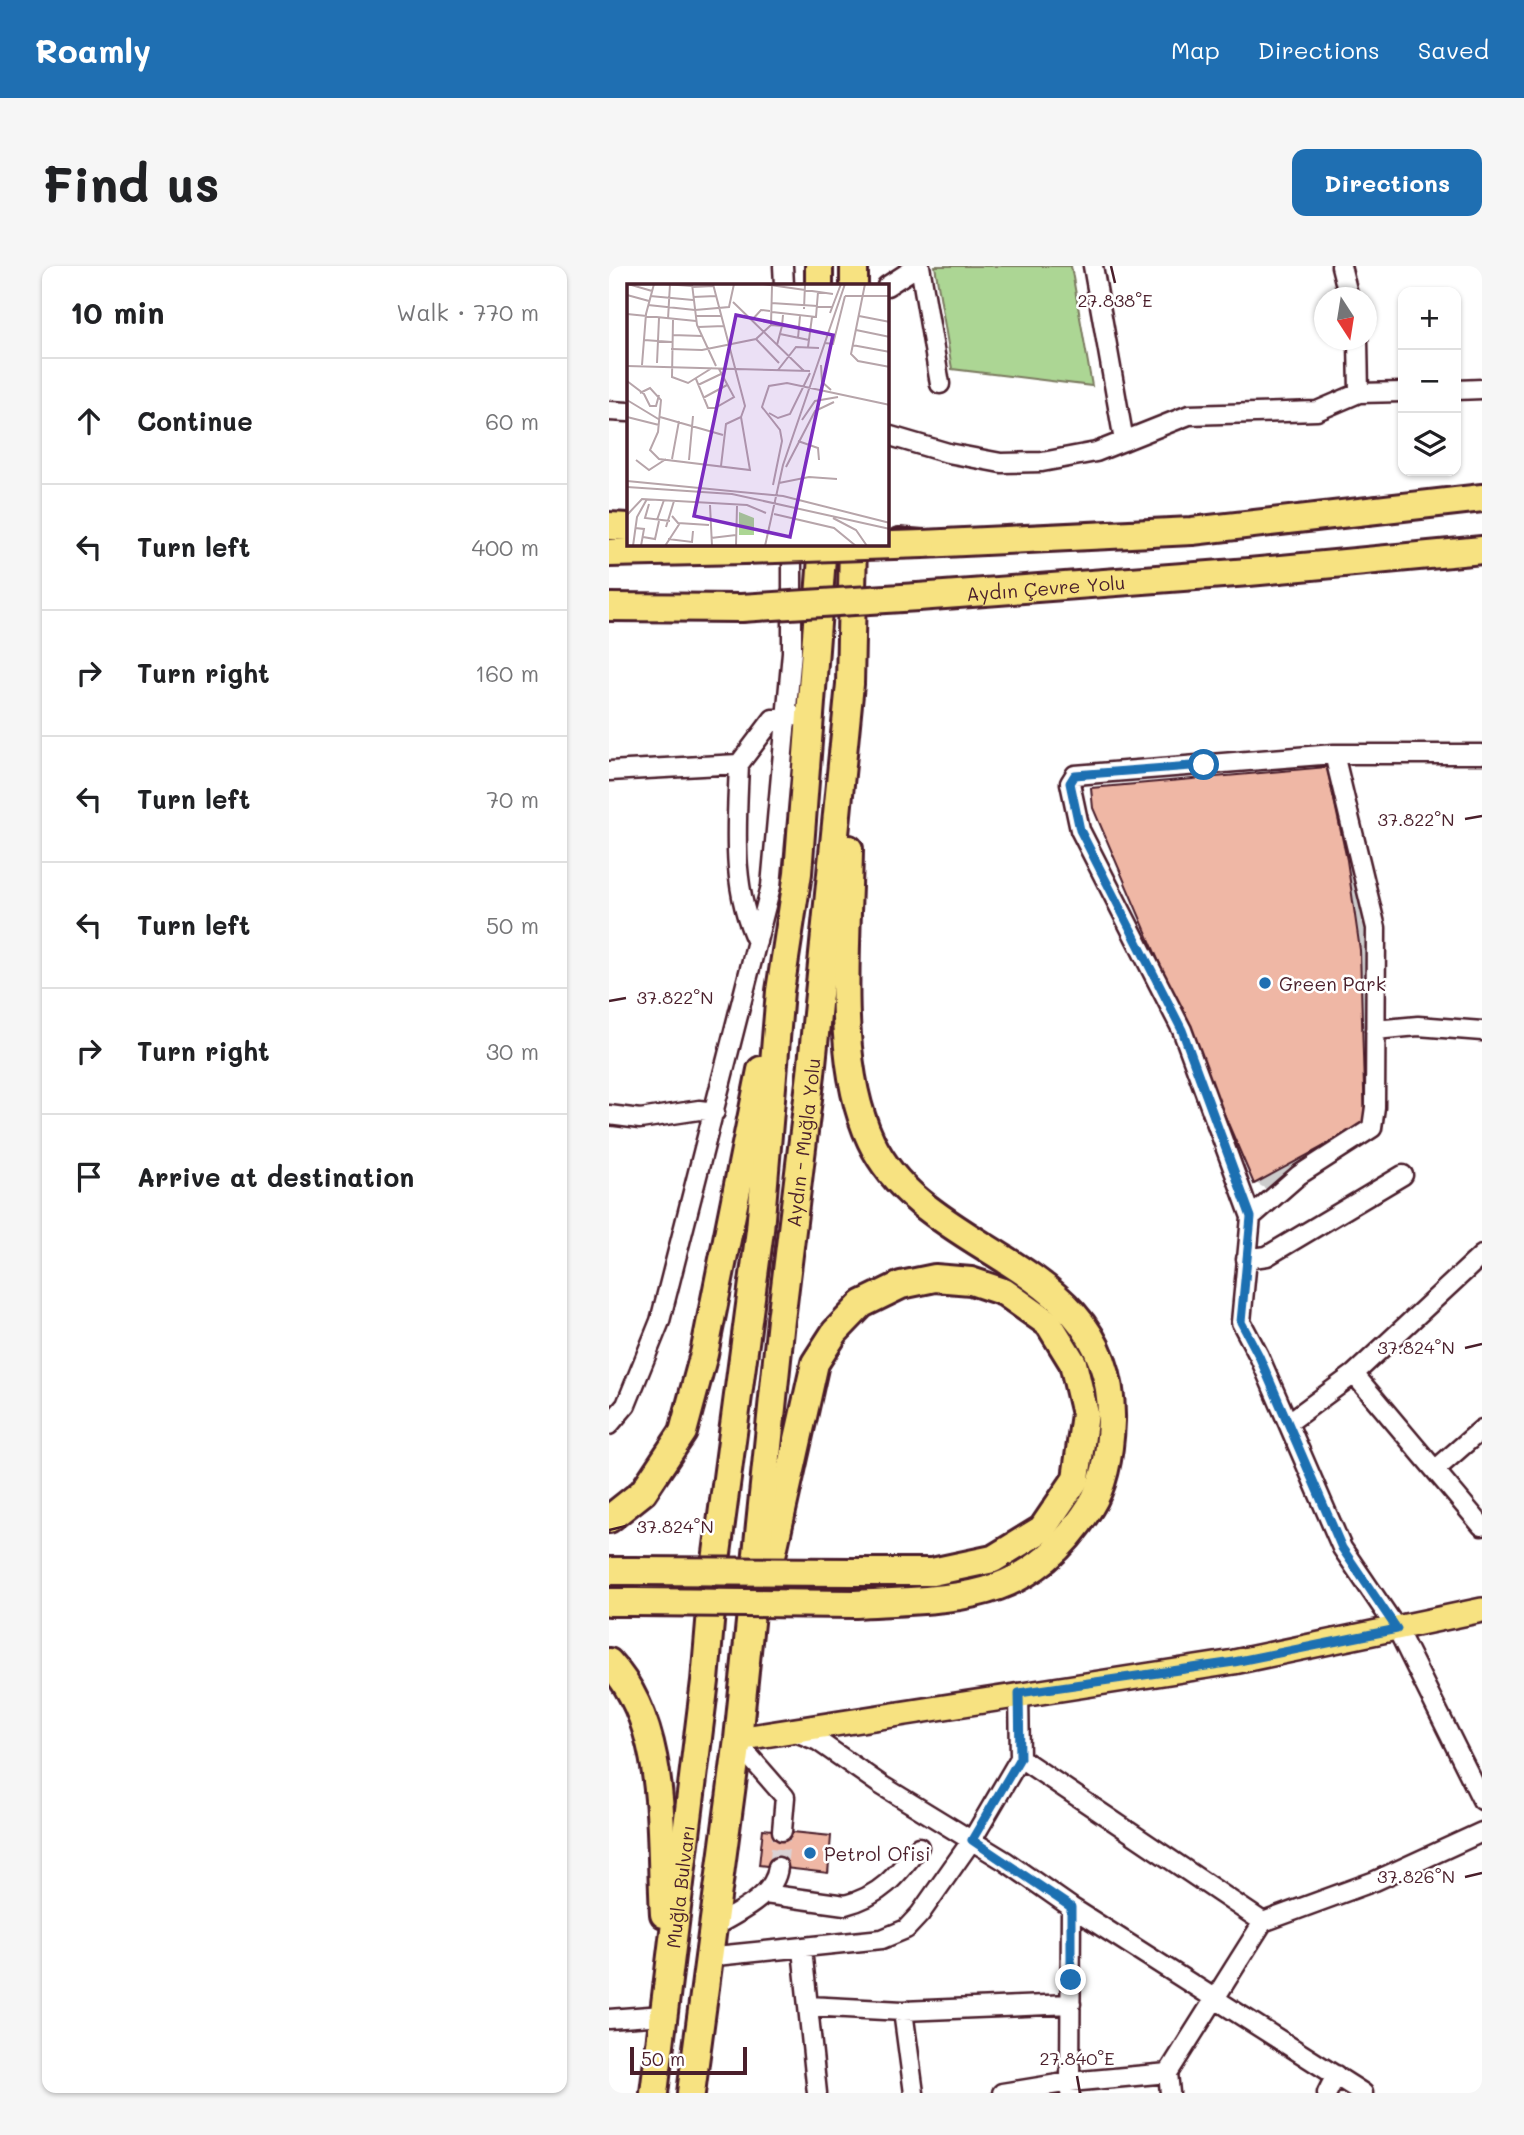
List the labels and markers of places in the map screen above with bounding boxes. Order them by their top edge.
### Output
place label: Green Park [1279,971,1386,996]
marker: Green Park [1257,975,1273,991]
place label: Petrol Ofisi [824,1841,931,1866]
marker: Petrol Ofisi [802,1845,818,1861]

